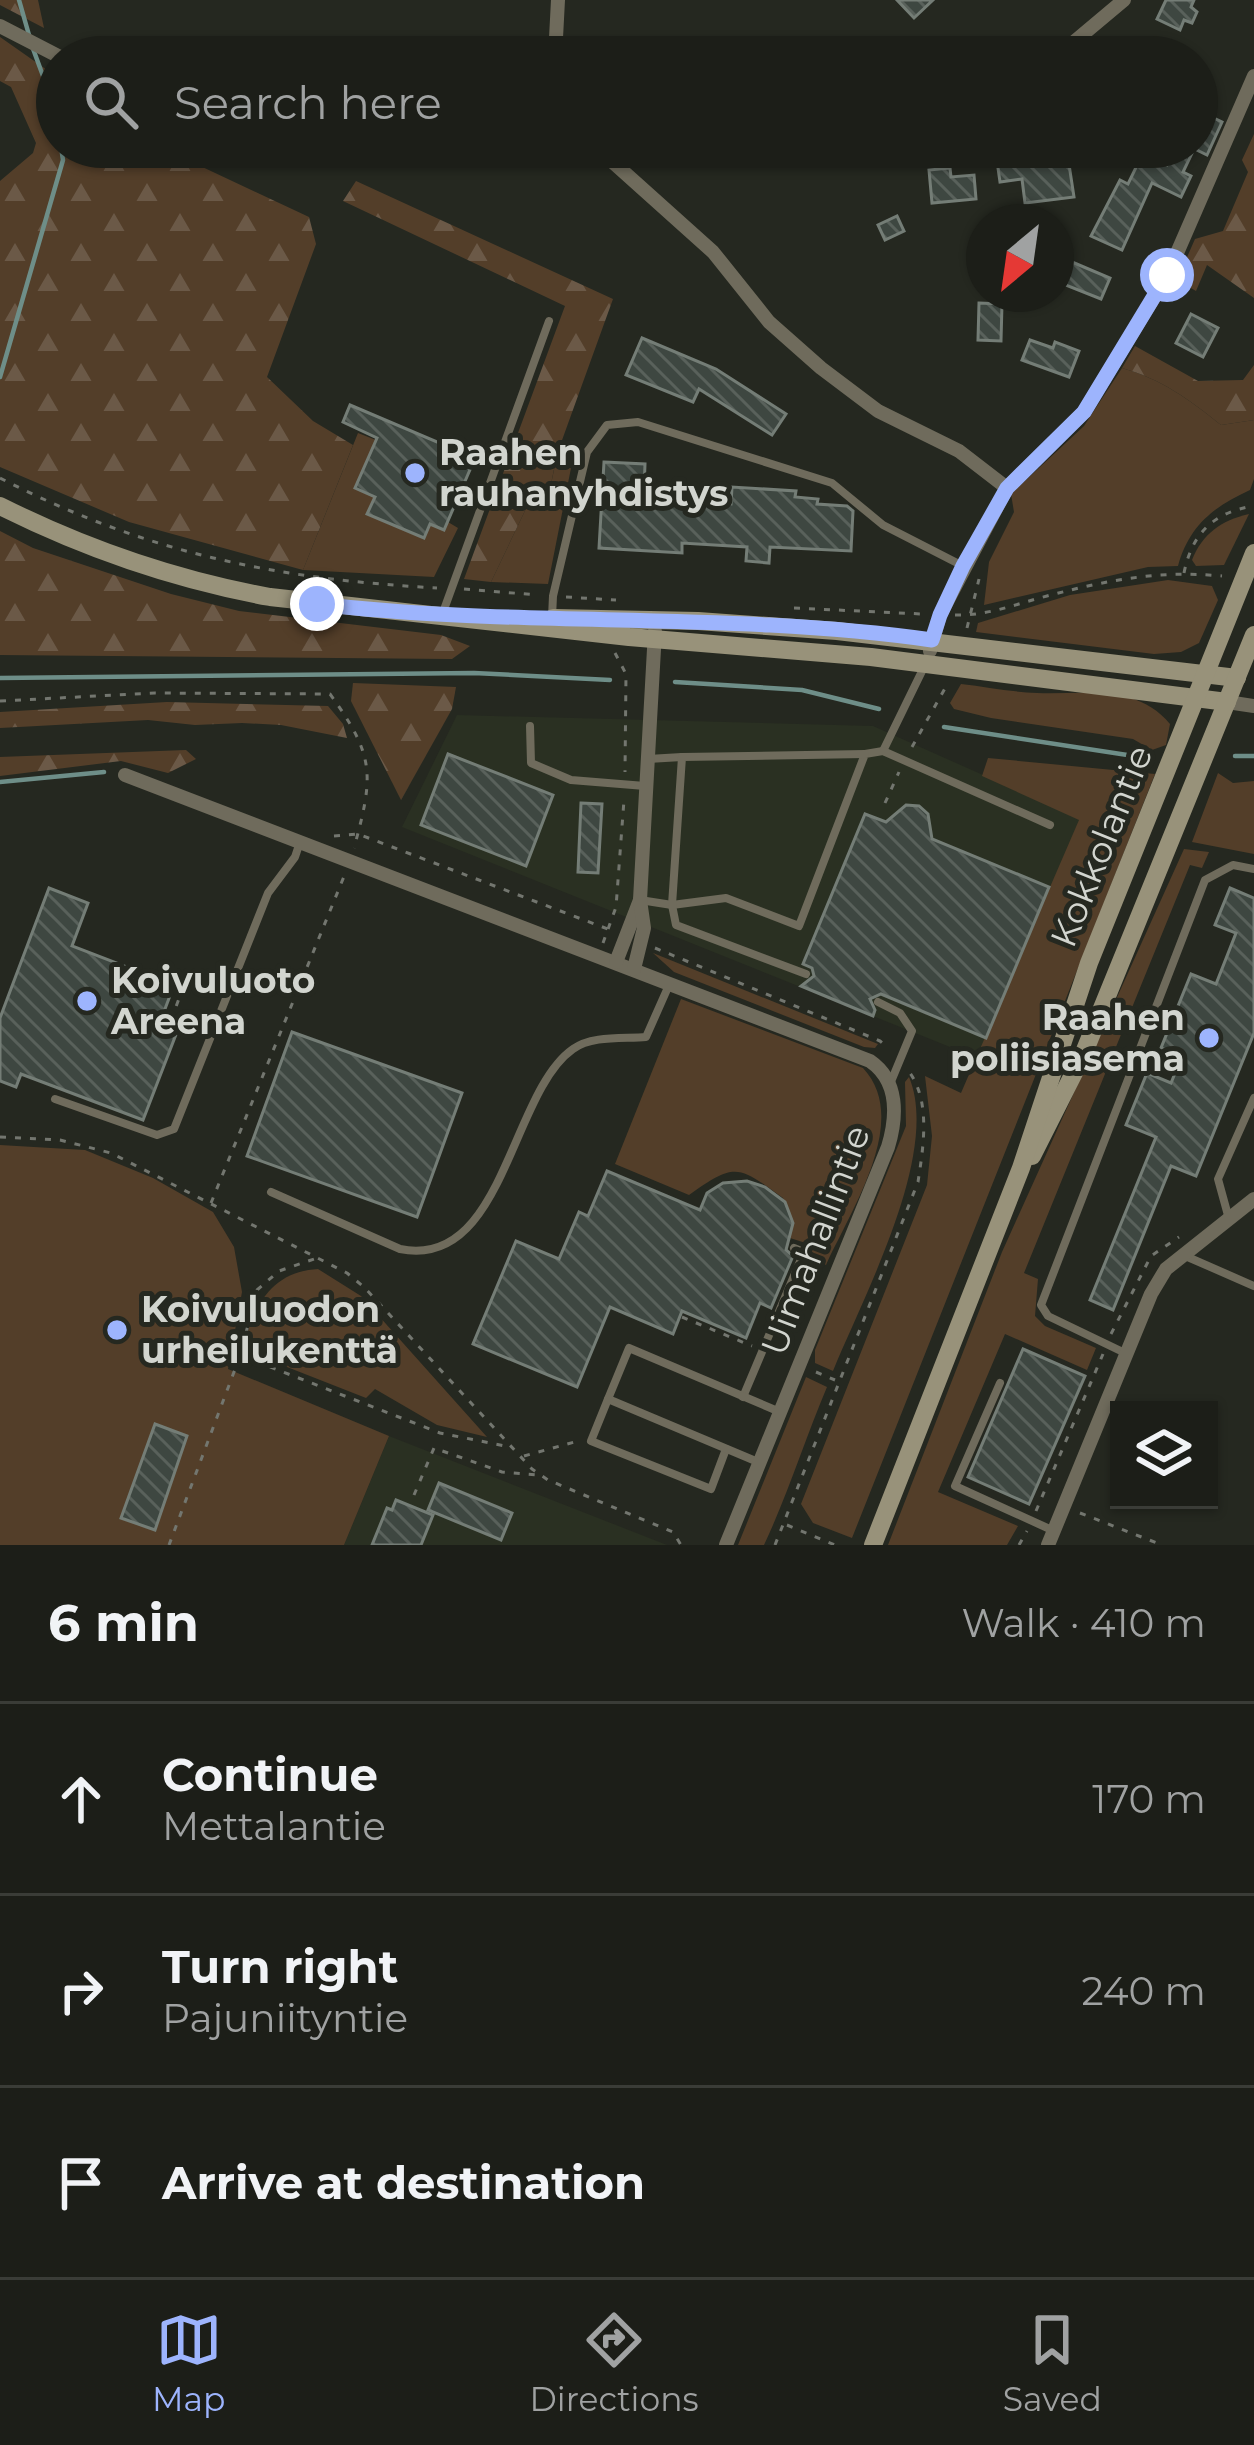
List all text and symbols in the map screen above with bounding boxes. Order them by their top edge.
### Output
search box [36,36,1218,168]
icon: search [78,69,144,135]
text: Search here [174,75,442,130]
north arrow [966,204,1074,312]
route start [1140,248,1194,302]
place label: Raahen rauhanyhdistys [439,430,728,515]
marker: Raahen rauhanyhdistys [402,460,428,486]
route end [290,577,344,631]
street label: Kokkolantie [1041,739,1161,953]
place label: Koivuluoto Areena [110,958,315,1043]
marker: Koivuluoto Areena [74,988,100,1014]
place label: Raahen poliisiasema [950,995,1185,1080]
marker: Raahen poliisiasema [1196,1025,1222,1051]
street label: Uimahallintie [751,1119,879,1361]
place label: Koivuluodon urheilukenttä [141,1287,398,1372]
marker: Koivuluodon urheilukenttä [104,1317,130,1343]
map controls [1110,1401,1218,1509]
button: layers [1110,1401,1218,1509]
text: 6 min [48,1592,199,1654]
text: Walk · 410 m [961,1599,1206,1647]
text: Continue [162,1747,378,1802]
icon: ahead [48,1766,114,1832]
text: 170 m [1092,1775,1206,1823]
text: Mettalantie [162,1802,386,1850]
text: Turn right [162,1939,398,1994]
icon: right [48,1958,114,2024]
text: 240 m [1082,1967,1206,2015]
text: Pajuniityntie [162,1994,408,2042]
icon: arrive [48,2150,114,2216]
text: Arrive at destination [162,2155,645,2210]
tab: Map [152,2307,225,2419]
tab: Directions [530,2307,699,2419]
tab: Saved [1003,2307,1102,2419]

